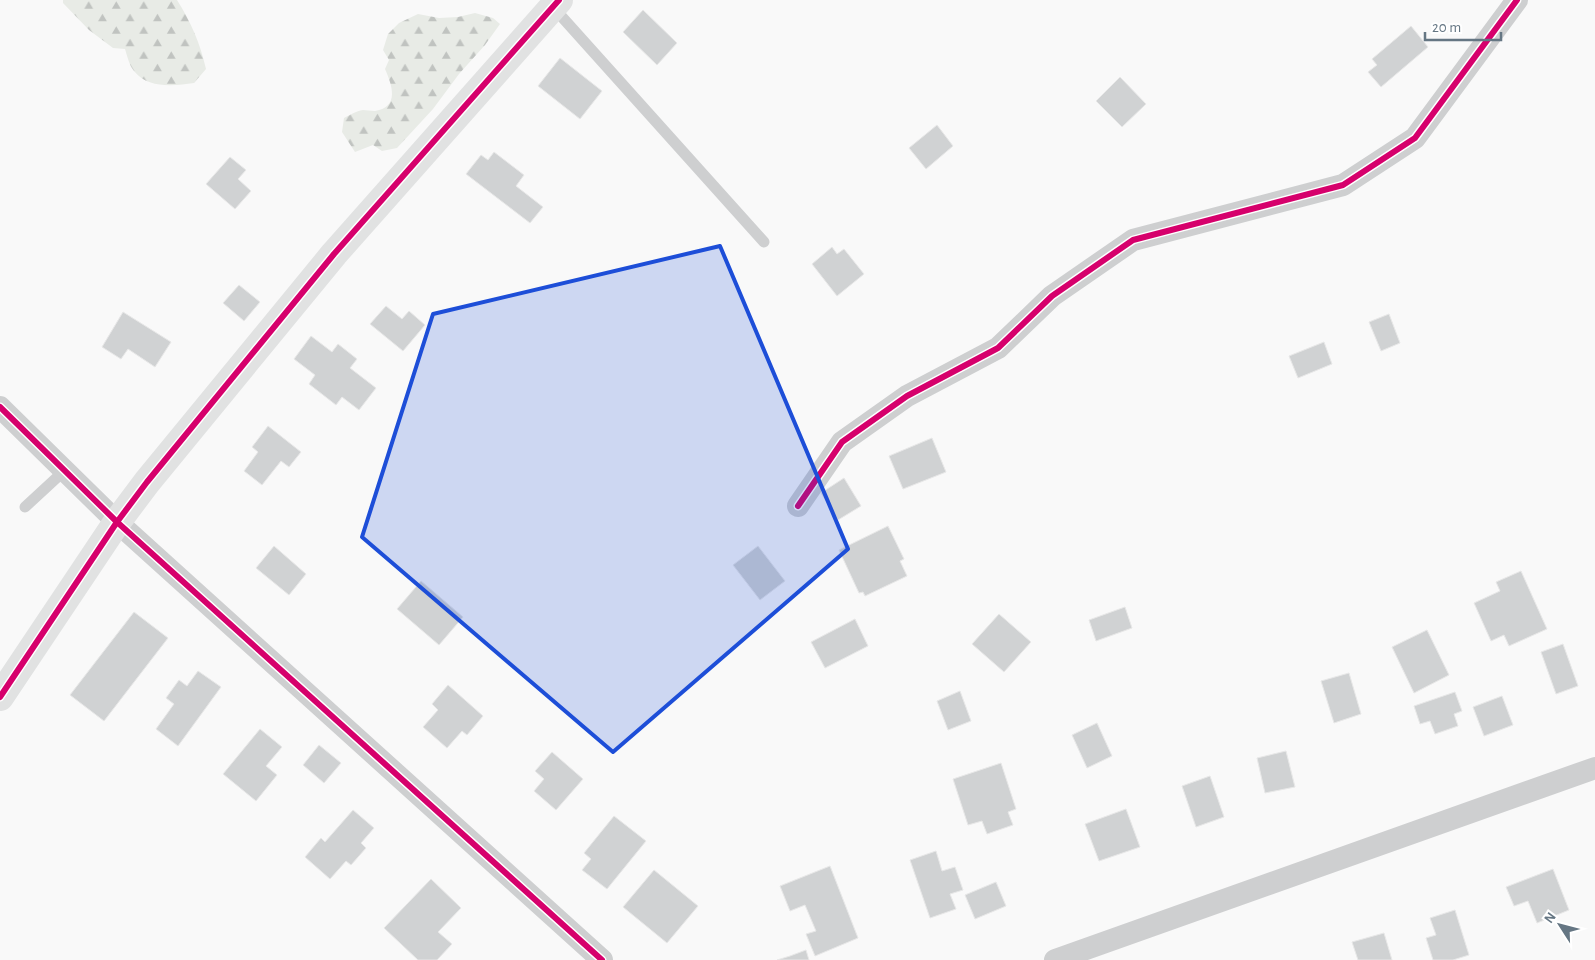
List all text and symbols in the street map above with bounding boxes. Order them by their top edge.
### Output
scale bar [1425,10,1501,42]
text: 20 m [1432,20,1461,35]
north arrow [1535,900,1585,950]
text: N [1542,910,1559,926]

